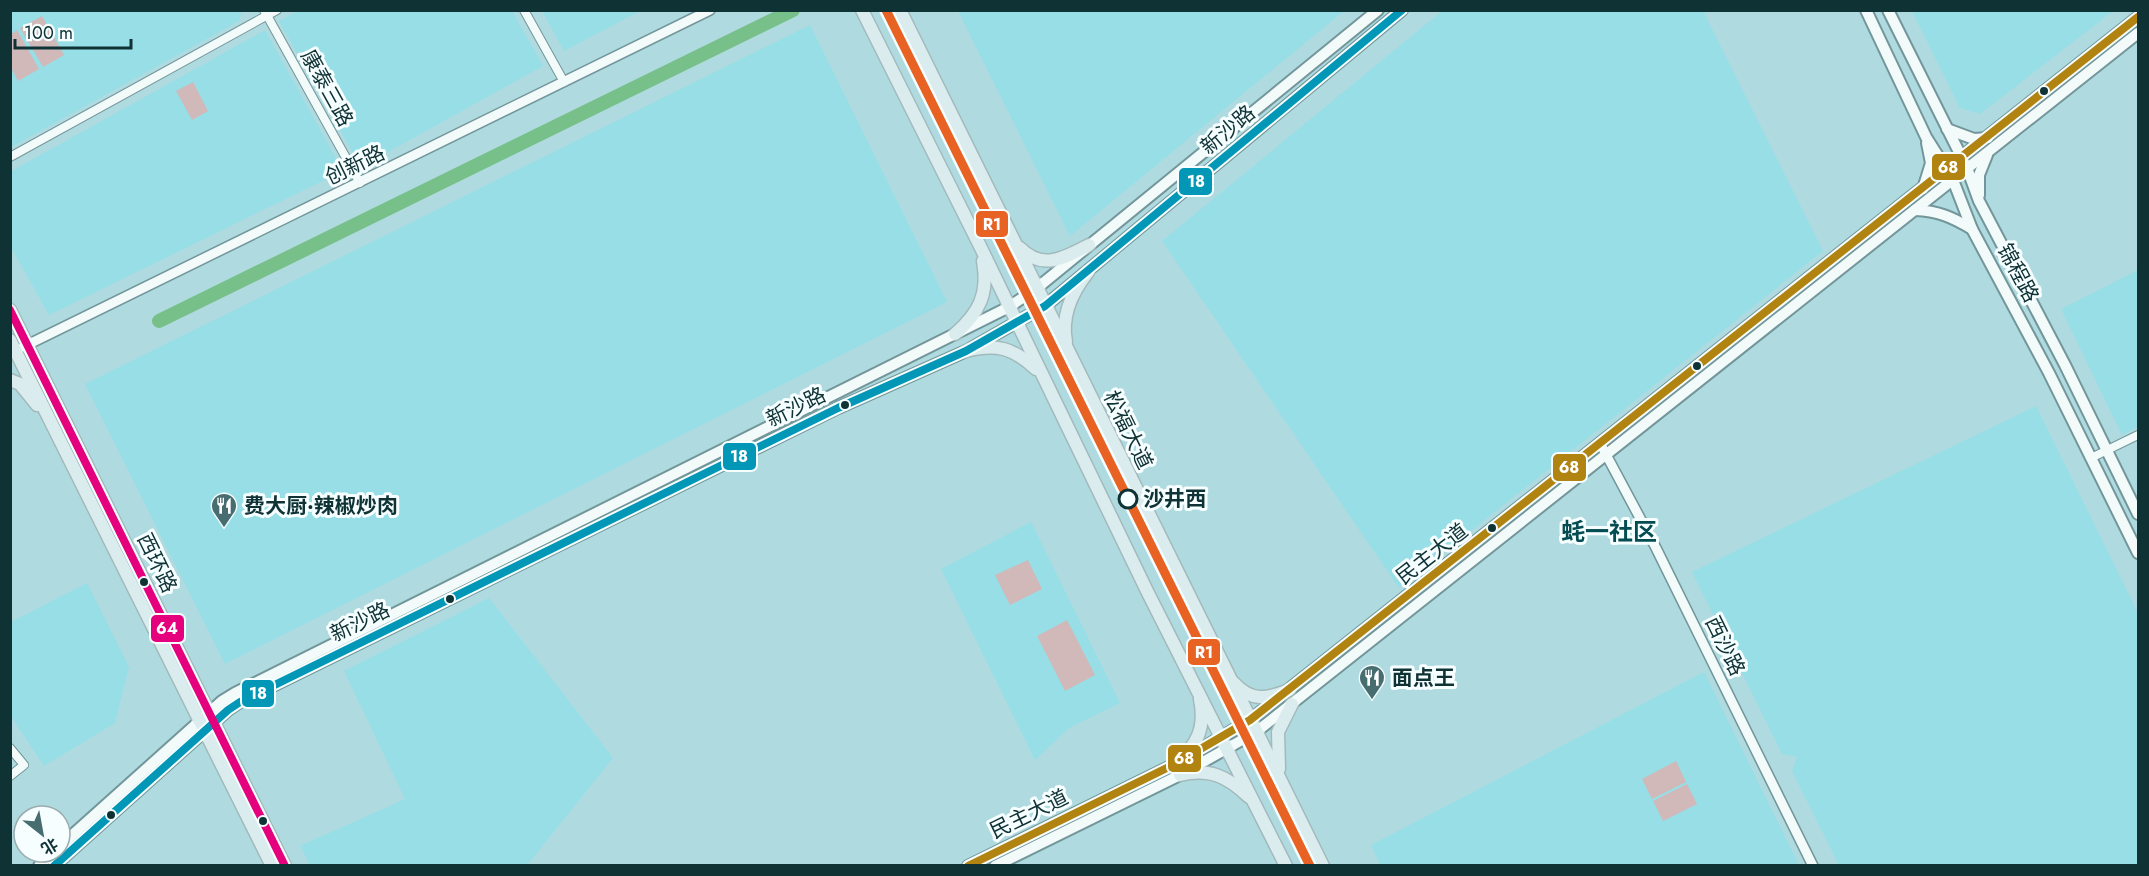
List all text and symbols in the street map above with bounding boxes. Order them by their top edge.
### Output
scale bar [15,12,130,50]
text: 100 m [24,20,73,46]
street label: 康泰三路 [294,44,360,132]
unlabelled marker [2038,85,2050,97]
street label: 新沙路 [1194,98,1262,162]
street label: 创新路 [320,138,390,192]
line badge: 68 [1931,153,1966,181]
text: 68 [1938,156,1958,179]
line badge: 18 [1178,167,1213,196]
text: 18 [1187,170,1205,193]
line badge: R1 [975,210,1009,238]
text: R1 [983,213,1001,236]
street label: 锦程路 [1990,238,2046,308]
unlabelled marker [1691,360,1703,372]
street label: 新沙路 [761,380,831,434]
street label: 松福大道 [1096,386,1160,474]
unlabelled marker [839,399,851,411]
line badge: 18 [722,442,757,471]
text: 18 [730,445,748,468]
line badge: 68 [1552,453,1587,482]
text: 68 [1559,456,1579,479]
place label: 沙井西 [1143,484,1206,514]
marker: 沙井西 [1118,489,1138,509]
restaurant icon: 费大厨·辣椒炒肉 [209,491,239,529]
place label: 费大厨·辣椒炒肉 [244,491,398,521]
district label: 蚝一社区 [1561,514,1657,549]
street label: 民主大道 [1390,516,1474,592]
unlabelled marker [1486,522,1498,534]
street label: 西环路 [130,528,184,598]
unlabelled marker [138,576,150,588]
unlabelled marker [444,593,456,605]
street label: 新沙路 [325,595,395,649]
street label: 西沙路 [1698,611,1752,681]
line badge: 64 [150,614,185,643]
text: 64 [156,617,178,640]
line badge: R1 [1187,638,1221,666]
text: R1 [1195,641,1213,664]
restaurant icon: 面点王 [1357,663,1387,701]
place label: 面点王 [1392,663,1455,693]
line badge: 18 [241,679,275,708]
text: 18 [249,682,267,705]
line badge: 68 [1167,744,1202,773]
text: 68 [1174,747,1194,770]
street label: 民主大道 [985,782,1073,846]
north arrow [12,804,72,864]
unlabelled marker [105,809,117,821]
unlabelled marker [257,815,269,827]
text: 北 [37,832,62,860]

